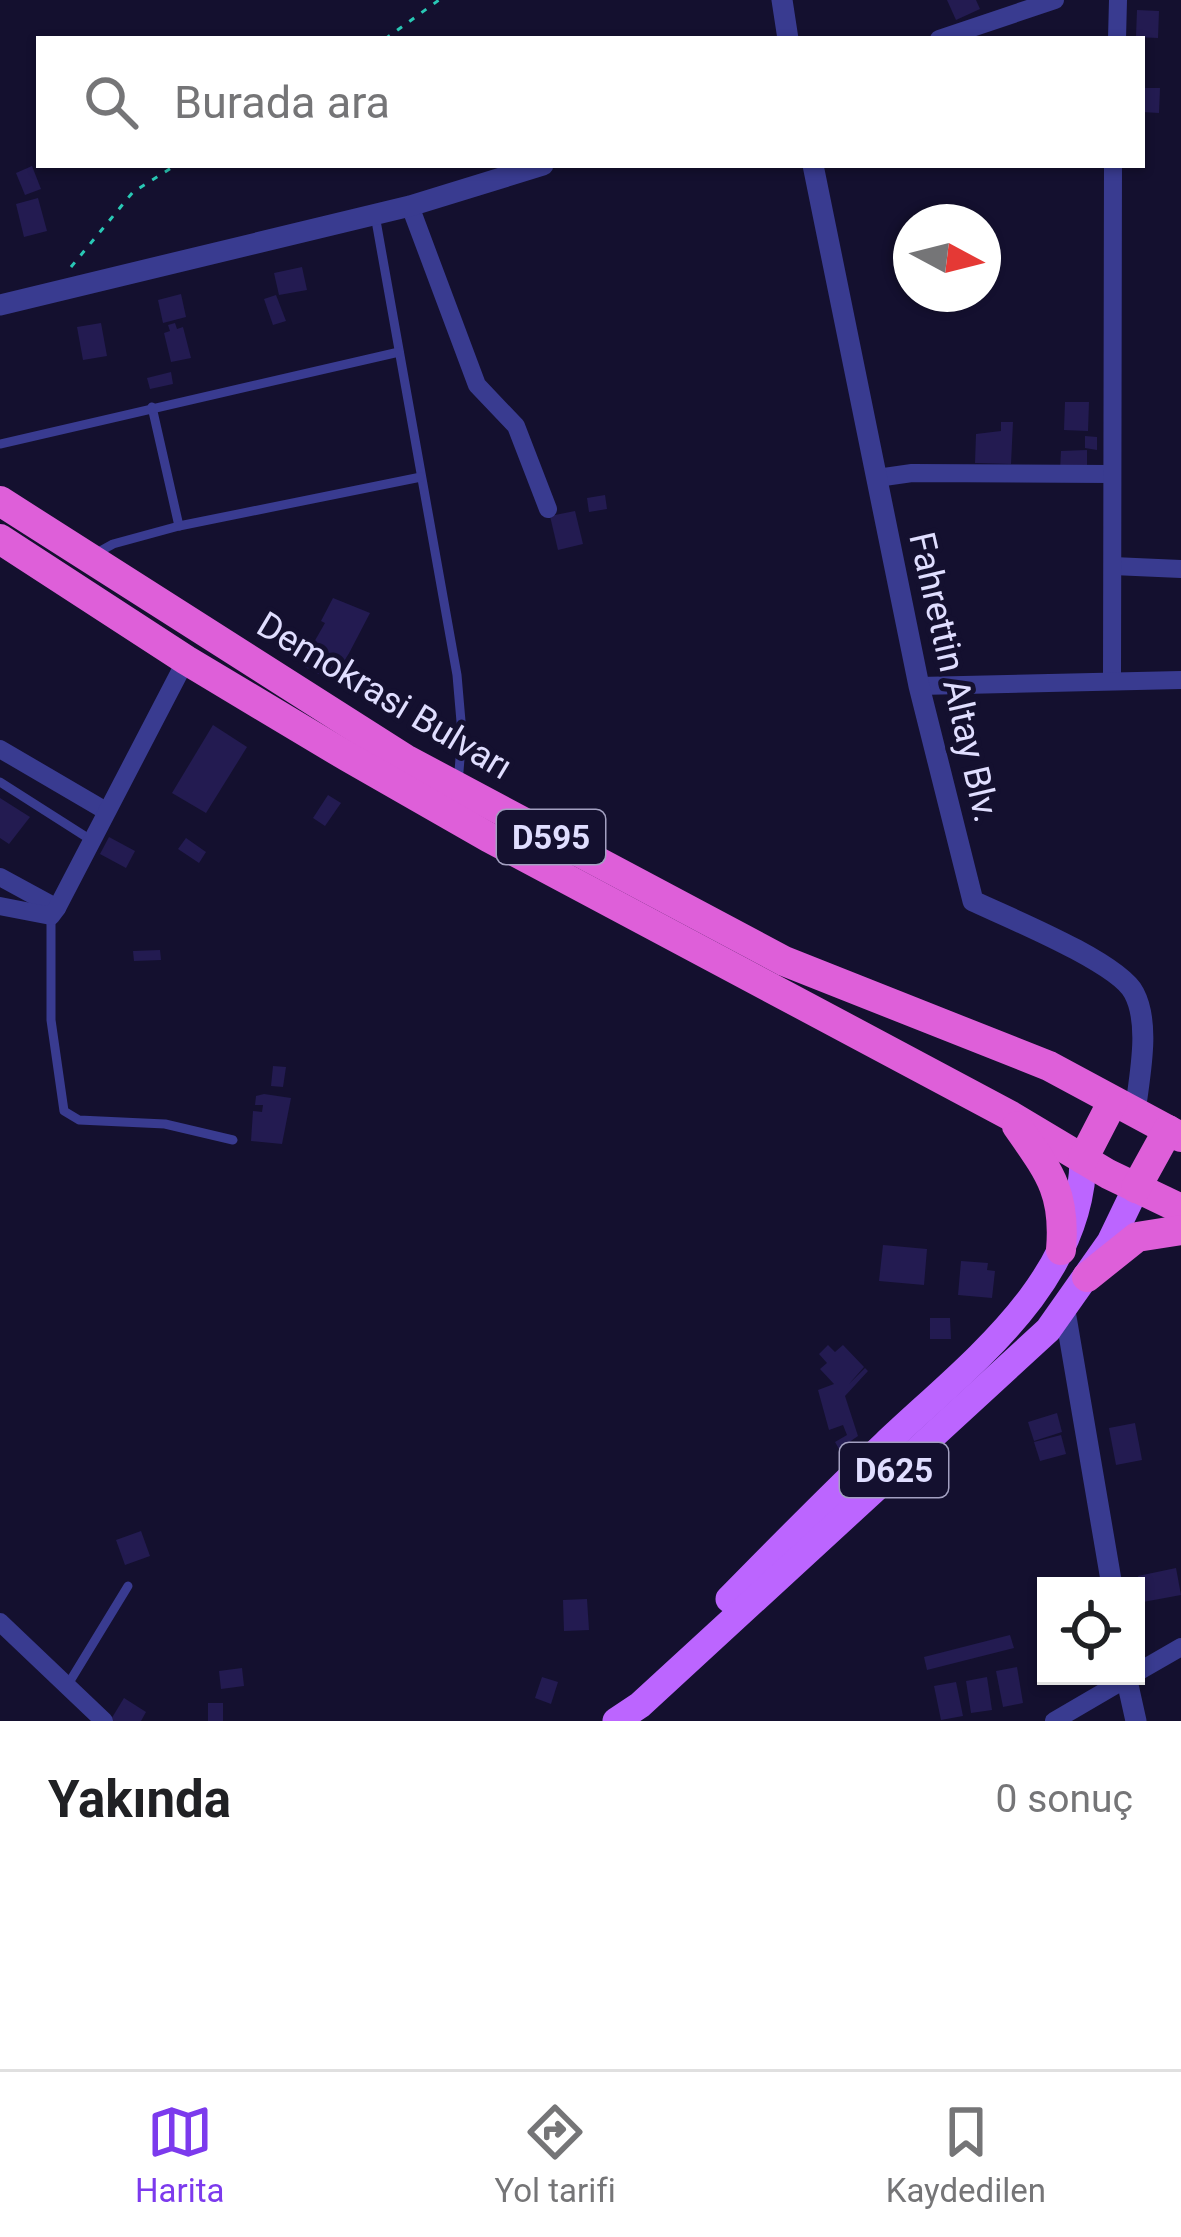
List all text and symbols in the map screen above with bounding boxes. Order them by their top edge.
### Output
search box [36,36,1145,168]
icon: search [78,69,144,135]
text: Burada ara [174,76,390,129]
north arrow [893,204,1001,312]
street label: Fahrettin Altay Blv. [900,528,1008,826]
street label: Demokrasi Bulvarı [250,603,519,788]
road number: D595 [497,810,605,864]
road number: D625 [840,1443,948,1497]
map controls [1037,1577,1145,1685]
button: locate [1037,1577,1145,1685]
text: Yakında [48,1770,231,1829]
text: 0 sonuç [996,1776,1133,1822]
tab: Harita [135,2099,224,2210]
tab: Yol tarifi [494,2099,616,2210]
tab: Kaydedilen [886,2099,1046,2210]

